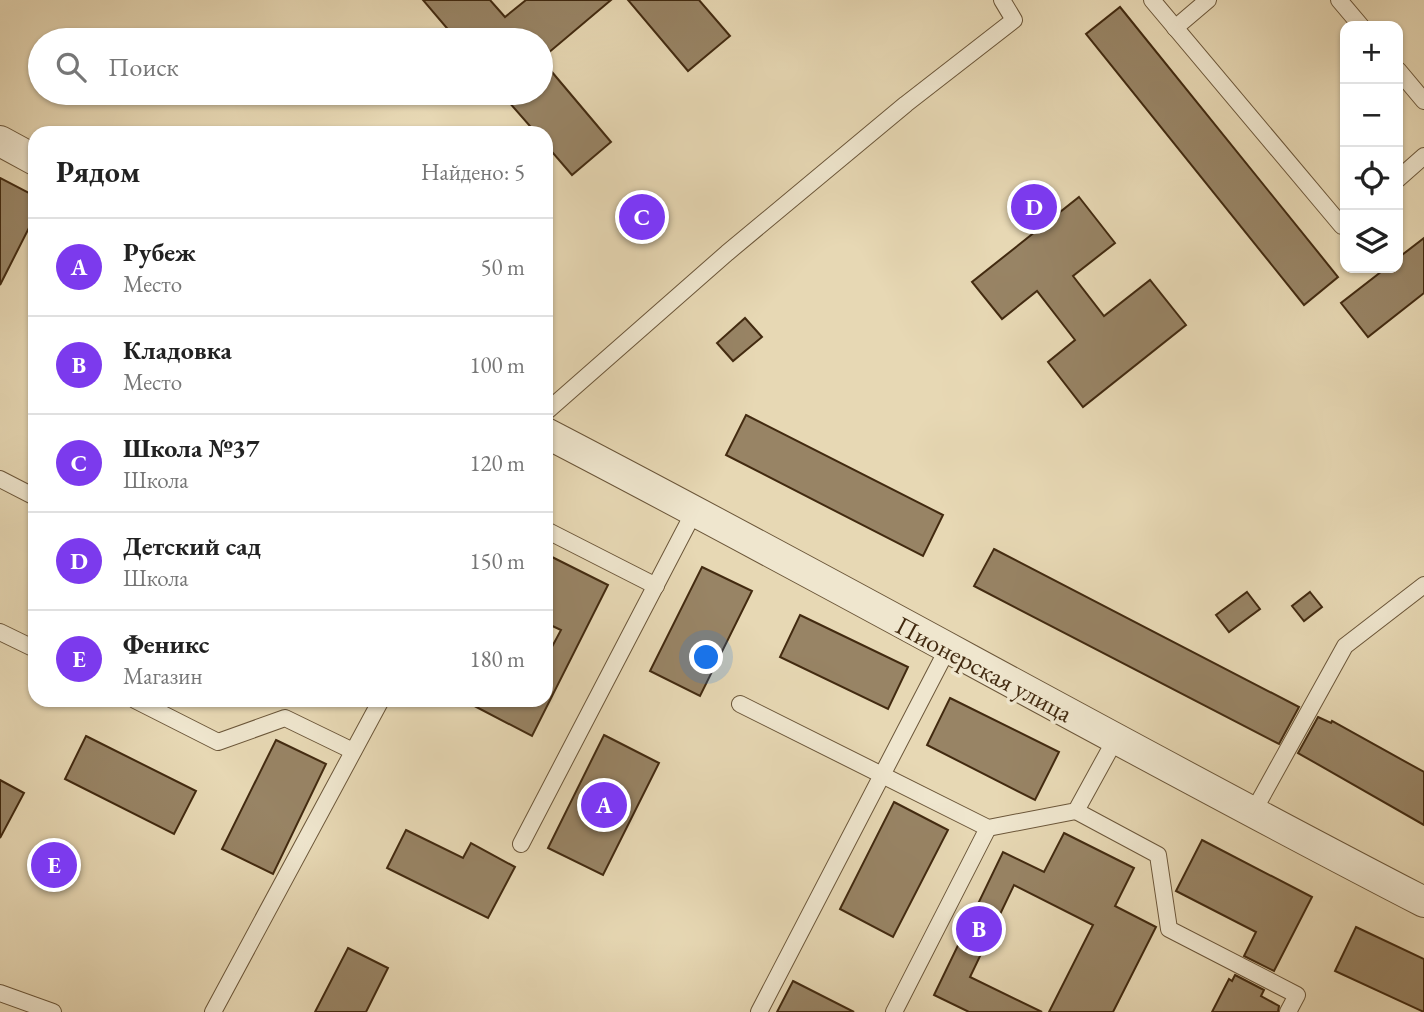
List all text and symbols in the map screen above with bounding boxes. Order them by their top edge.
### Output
map controls [1340,21,1403,273]
button: + [1340,21,1403,84]
search box [28,28,553,105]
icon: search [52,48,90,86]
text: Поиск [108,50,179,84]
button: − [1340,84,1403,147]
button: locate [1340,147,1403,210]
text: Рядом [56,152,140,191]
text: Найдено: 5 [421,157,525,187]
pin: D [1011,181,1057,233]
pin: C [619,191,665,243]
button: layers [1340,210,1403,273]
text: Рубеж [123,235,196,269]
text: A [71,252,87,282]
text: 50 m [480,252,525,282]
text: Место [123,269,182,299]
text: Кладовка [123,333,232,367]
text: B [72,350,86,380]
text: 100 m [469,350,525,380]
text: Место [123,367,182,397]
text: Школа №37 [123,431,259,465]
text: C [71,448,87,478]
text: 120 m [469,448,525,478]
text: Школа [123,465,188,495]
text: Детский сад [123,529,261,563]
text: D [70,546,88,576]
text: 150 m [469,546,525,576]
text: Школа [123,563,188,593]
street label: Пионерская улица [890,608,1079,730]
text: Феникс [123,627,210,661]
your location [689,640,723,674]
text: E [72,644,86,674]
text: 180 m [469,644,525,674]
text: Магазин [123,661,202,691]
pin: A [581,779,627,831]
pin: E [31,839,77,891]
pin: B [956,903,1002,955]

